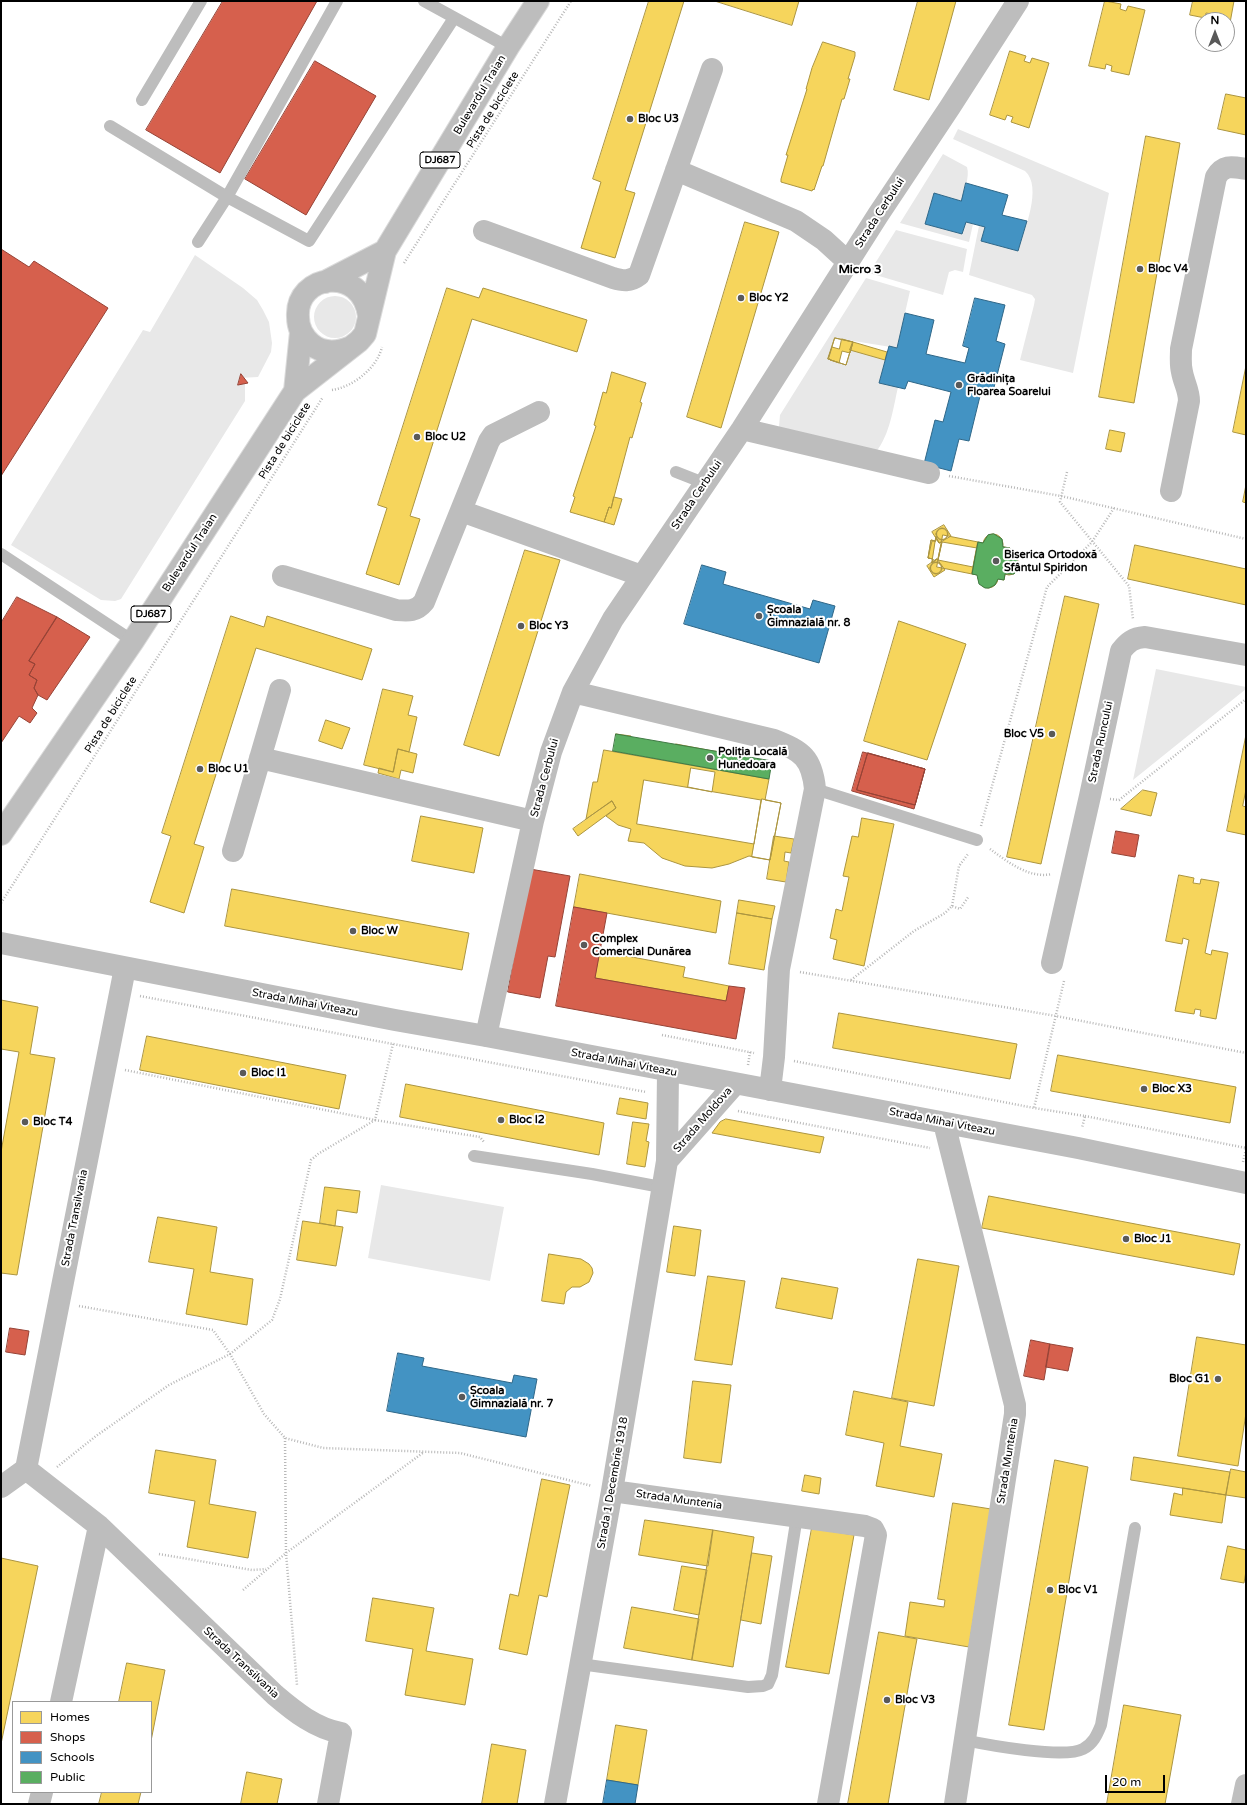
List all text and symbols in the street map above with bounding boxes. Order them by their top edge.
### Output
north arrow [1195,12,1235,52]
text: N [1211,14,1219,27]
street label: Bulevardul Traian [451,53,509,137]
street label: Pista de biciclete [464,69,522,151]
place label: Bloc U3 [638,112,679,126]
marker: Bloc U3 [625,114,635,124]
road number: DJ687 [420,152,460,168]
street label: Strada Cerbului [852,176,908,250]
place label: Bloc V4 [1148,262,1188,276]
district label: Micro 3 [838,263,882,277]
marker: Bloc V4 [1135,264,1145,274]
place label: Bloc Y2 [749,291,789,305]
marker: Bloc Y2 [736,293,746,303]
place label: Grădinița Floarea Soarelui [967,372,1051,398]
marker: Grădinița Floarea Soarelui [954,380,964,390]
street label: Pista de biciclete [256,400,314,482]
place label: Bloc U2 [425,430,466,444]
marker: Bloc U2 [412,432,422,442]
street label: Strada Cerbului [669,458,725,532]
street label: Bulevardul Traian [160,511,220,595]
place label: Biserica Ortodoxă Sfântul Spiridon [1004,548,1097,574]
marker: Biserica Ortodoxă Sfântul Spiridon [991,556,1001,566]
place label: Școala Gimnazială nr. 8 [767,603,850,629]
road number: DJ687 [131,606,171,622]
marker: Școala Gimnazială nr. 8 [754,611,764,621]
place label: Bloc Y3 [529,619,569,633]
marker: Bloc Y3 [516,621,526,631]
street label: Pista de biciclete [82,674,140,756]
street label: Strada Runcului [1086,700,1116,784]
place label: Bloc V5 [1004,727,1044,741]
marker: Bloc V5 [1047,729,1057,739]
street label: Strada Cerbului [528,737,562,819]
place label: Poliția Locală Hunedoara [718,745,787,771]
marker: Poliția Locală Hunedoara [705,753,715,763]
place label: Bloc U1 [208,762,249,776]
marker: Bloc U1 [195,764,205,774]
place label: Bloc W [361,924,398,938]
marker: Bloc W [348,926,358,936]
place label: Complex Comercial Dunărea [592,932,691,958]
marker: Complex Comercial Dunărea [579,940,589,950]
street label: Strada Mihai Viteazu [251,986,359,1020]
street label: Strada Mihai Viteazu [570,1046,678,1080]
place label: Bloc I1 [251,1066,287,1080]
marker: Bloc I1 [238,1068,248,1078]
place label: Bloc X3 [1152,1082,1192,1096]
marker: Bloc X3 [1139,1084,1149,1094]
street label: Strada Moldova [671,1085,735,1155]
street label: Strada Mihai Viteazu [888,1105,996,1139]
place label: Bloc I2 [509,1113,545,1127]
place label: Bloc T4 [33,1115,72,1129]
marker: Bloc I2 [496,1115,506,1125]
marker: Bloc T4 [20,1117,30,1127]
street label: Strada Transilvania [59,1168,91,1268]
place label: Bloc J1 [1134,1232,1172,1246]
marker: Bloc J1 [1121,1234,1131,1244]
place label: Bloc G1 [1169,1372,1210,1386]
marker: Bloc G1 [1213,1374,1223,1384]
place label: Școala Gimnazială nr. 7 [470,1384,553,1410]
marker: Școala Gimnazială nr. 7 [457,1392,467,1402]
street label: Strada 1 Decembrie 1918 [595,1416,631,1550]
street label: Strada Muntenia [995,1417,1021,1505]
street label: Strada Muntenia [635,1487,723,1513]
place label: Bloc V1 [1058,1583,1098,1597]
marker: Bloc V1 [1045,1585,1055,1595]
street label: Strada Transilvania [200,1625,282,1701]
place label: Bloc V3 [895,1693,935,1707]
marker: Bloc V3 [882,1695,892,1705]
legend [12,1701,152,1793]
text: Homes [50,1710,90,1724]
text: Shops [50,1730,85,1744]
text: Schools [50,1750,94,1764]
scale bar [1107,1767,1167,1793]
text: Public [50,1770,85,1784]
text: 20 m [1112,1775,1141,1789]

